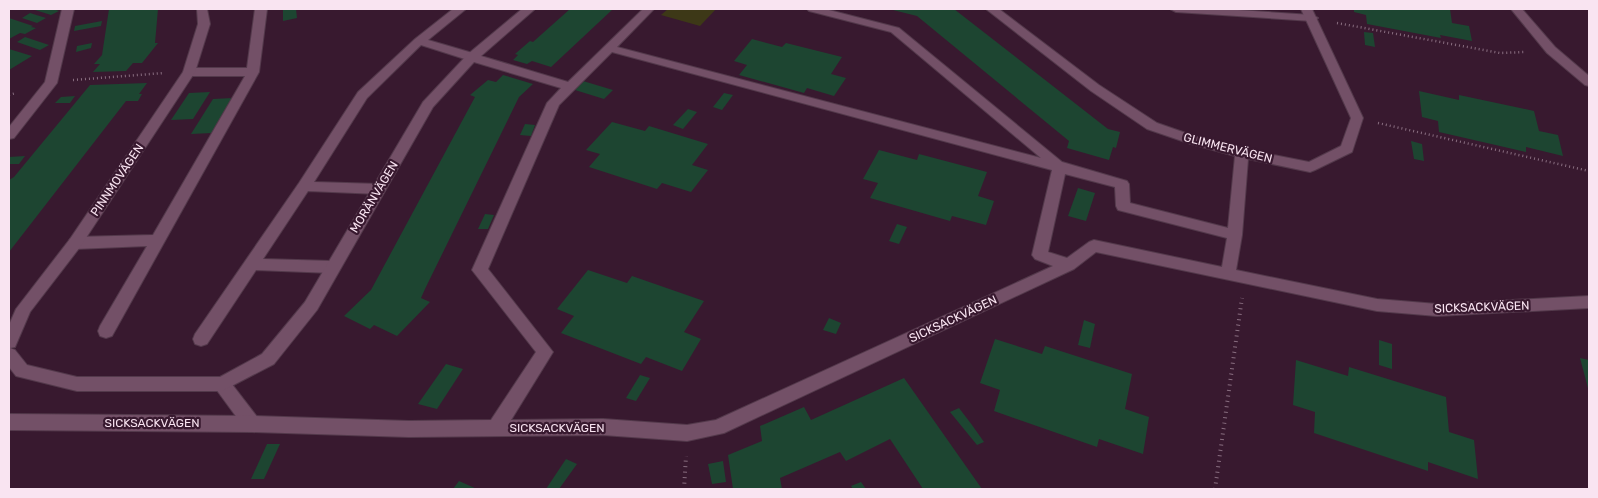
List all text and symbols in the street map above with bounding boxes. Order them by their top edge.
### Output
street label: GLIMMERVÄGEN [1182,130,1274,166]
street label: PINNMOVÄGEN [88,141,146,219]
street label: MORÄNVÄGEN [347,159,401,235]
street label: SICKSACKVÄGEN [907,293,999,345]
street label: SICKSACKVÄGEN [1434,298,1530,316]
street label: SICKSACKVÄGEN [104,416,200,430]
street label: SICKSACKVÄGEN [509,421,605,435]

